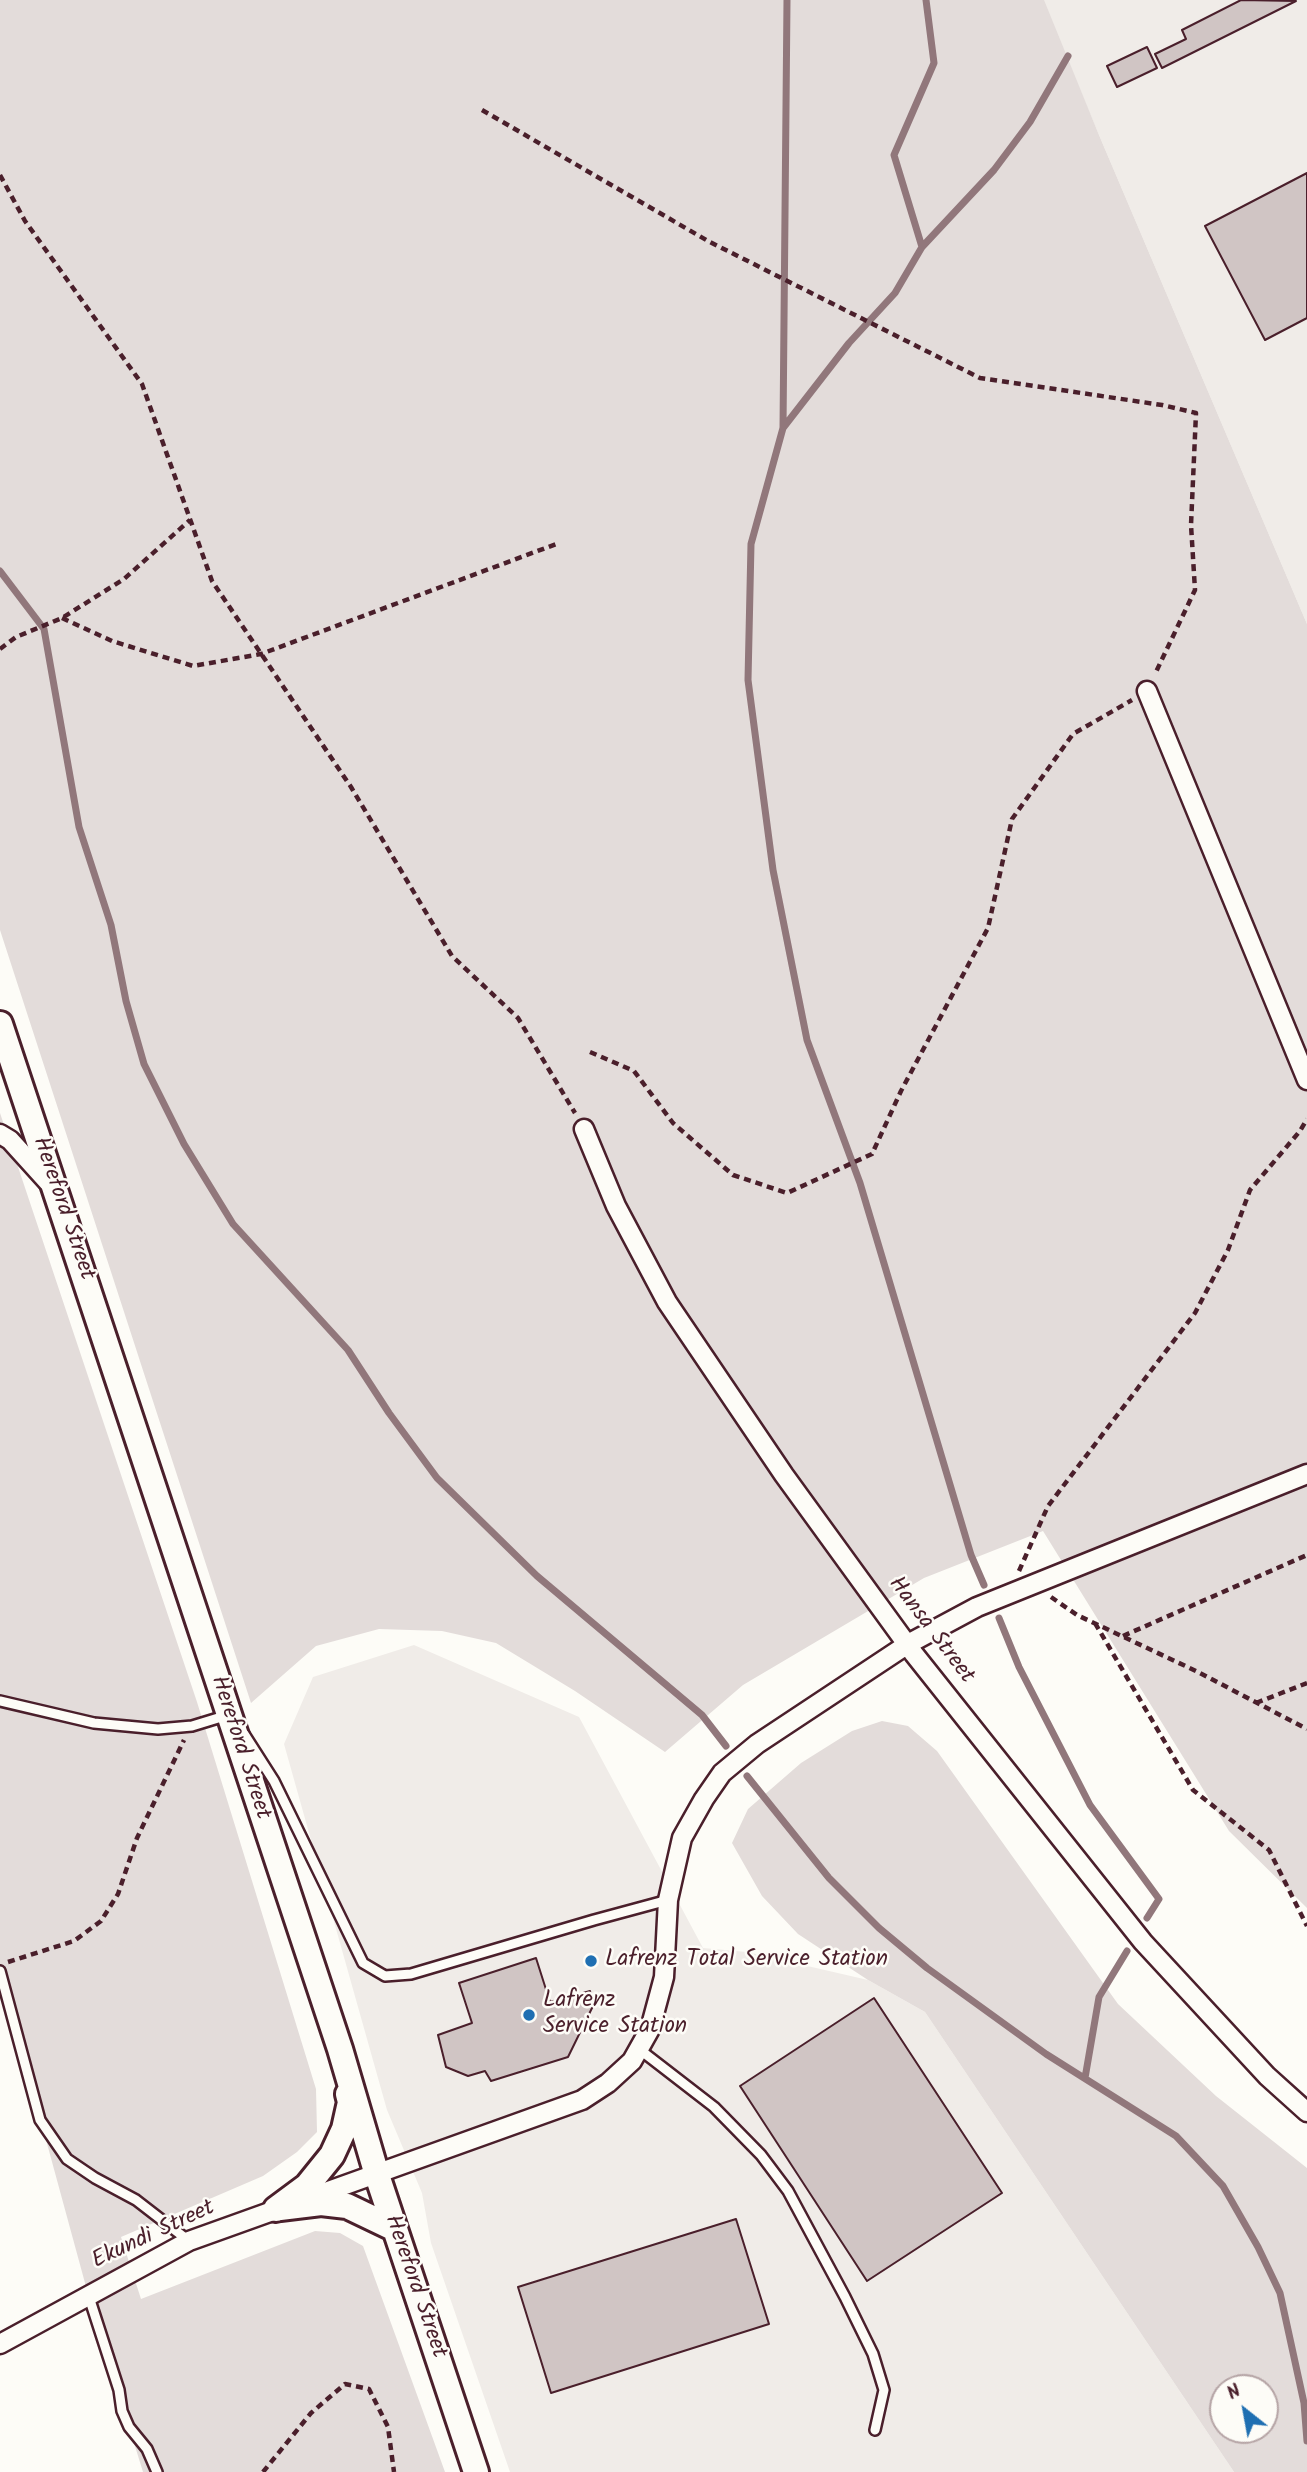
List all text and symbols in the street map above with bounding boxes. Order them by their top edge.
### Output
street label: Hereford Street [25,1134,99,1284]
street label: Hansa Street [881,1572,979,1690]
street label: Hereford Street [203,1673,275,1823]
place label: Lafrenz Total Service Station [605,1947,888,1975]
marker: Lafrenz Total Service Station [583,1953,599,1969]
place label: Lafrenz Service Station [543,1988,687,2042]
marker: Lafrenz Service Station [521,2007,537,2023]
street label: Ekundi Street [88,2196,220,2276]
street label: Hereford Street [377,2212,451,2362]
north arrow [1209,2374,1279,2444]
text: N [1221,2377,1247,2409]

